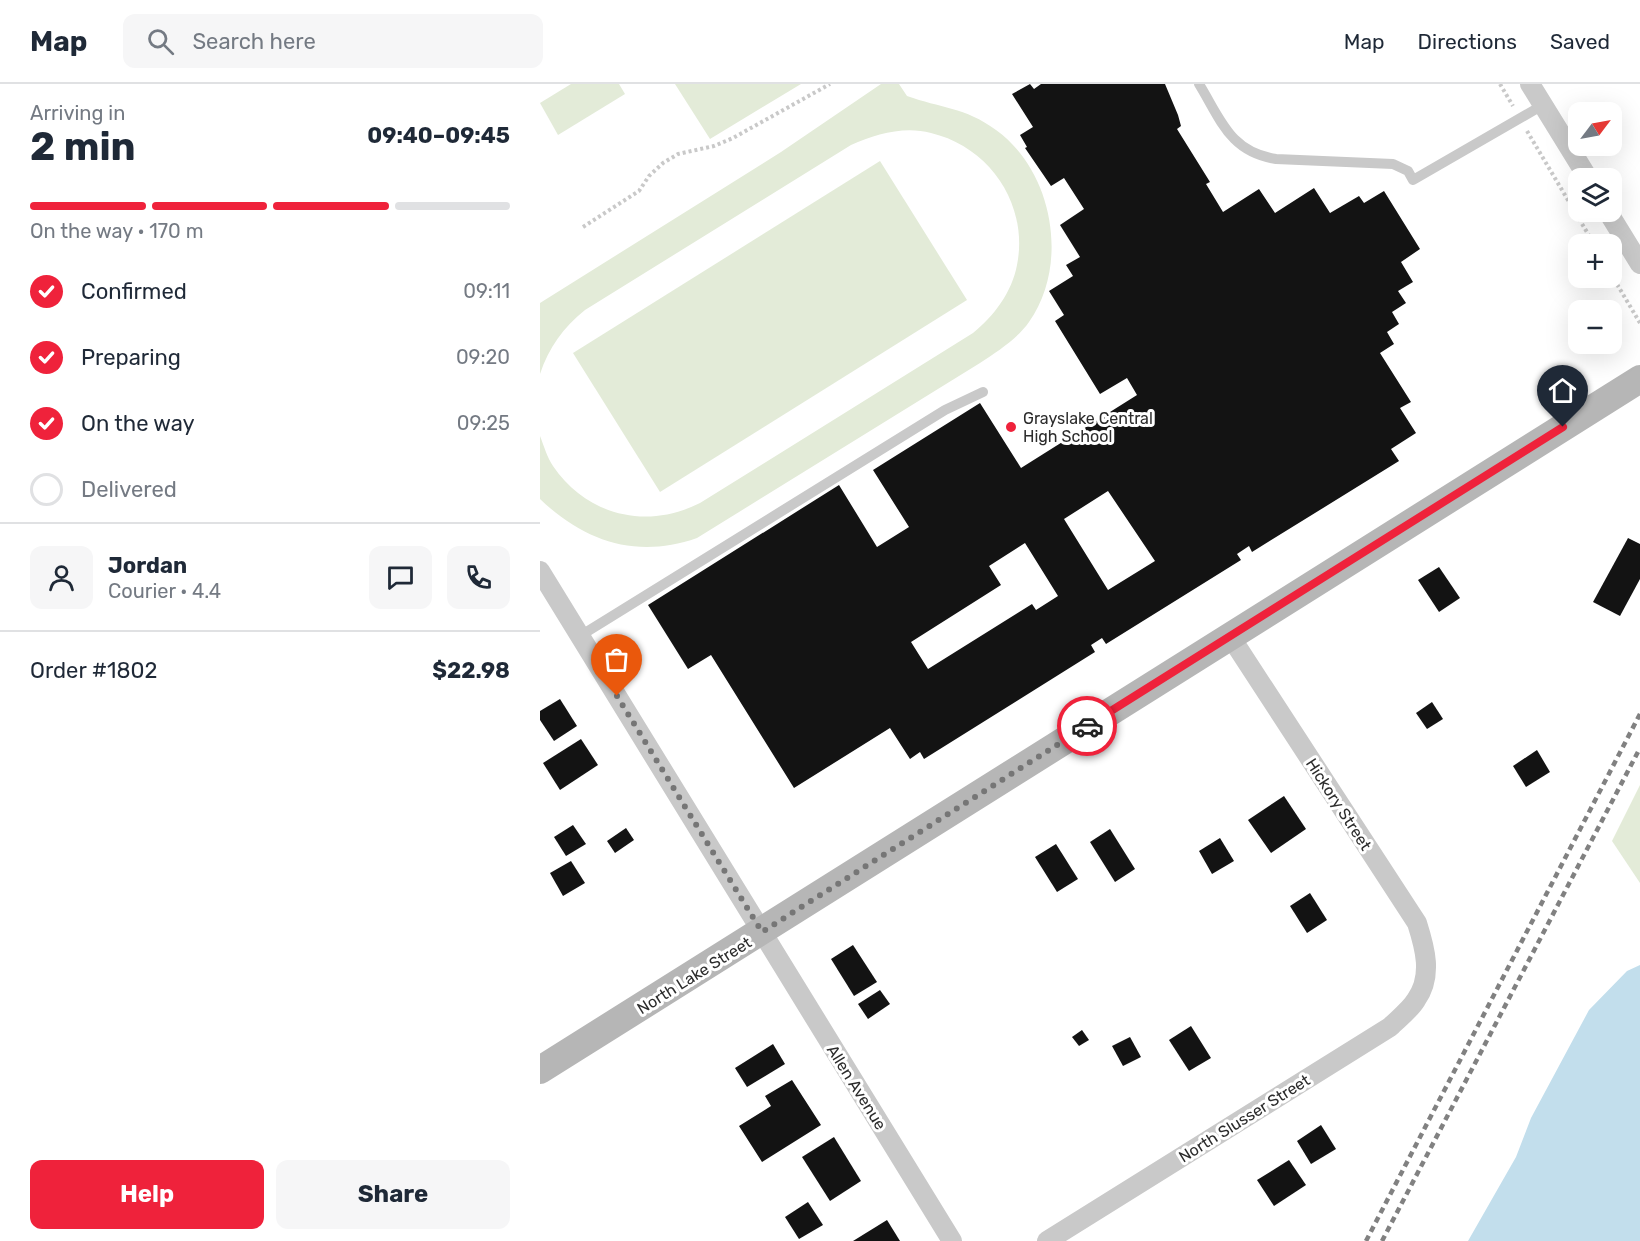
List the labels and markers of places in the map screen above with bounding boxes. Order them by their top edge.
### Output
pin [1537,365,1588,427]
place label: Grayslake Central High School [1023,409,1153,446]
marker: Grayslake Central High School [1004,420,1018,434]
pin [591,634,642,696]

